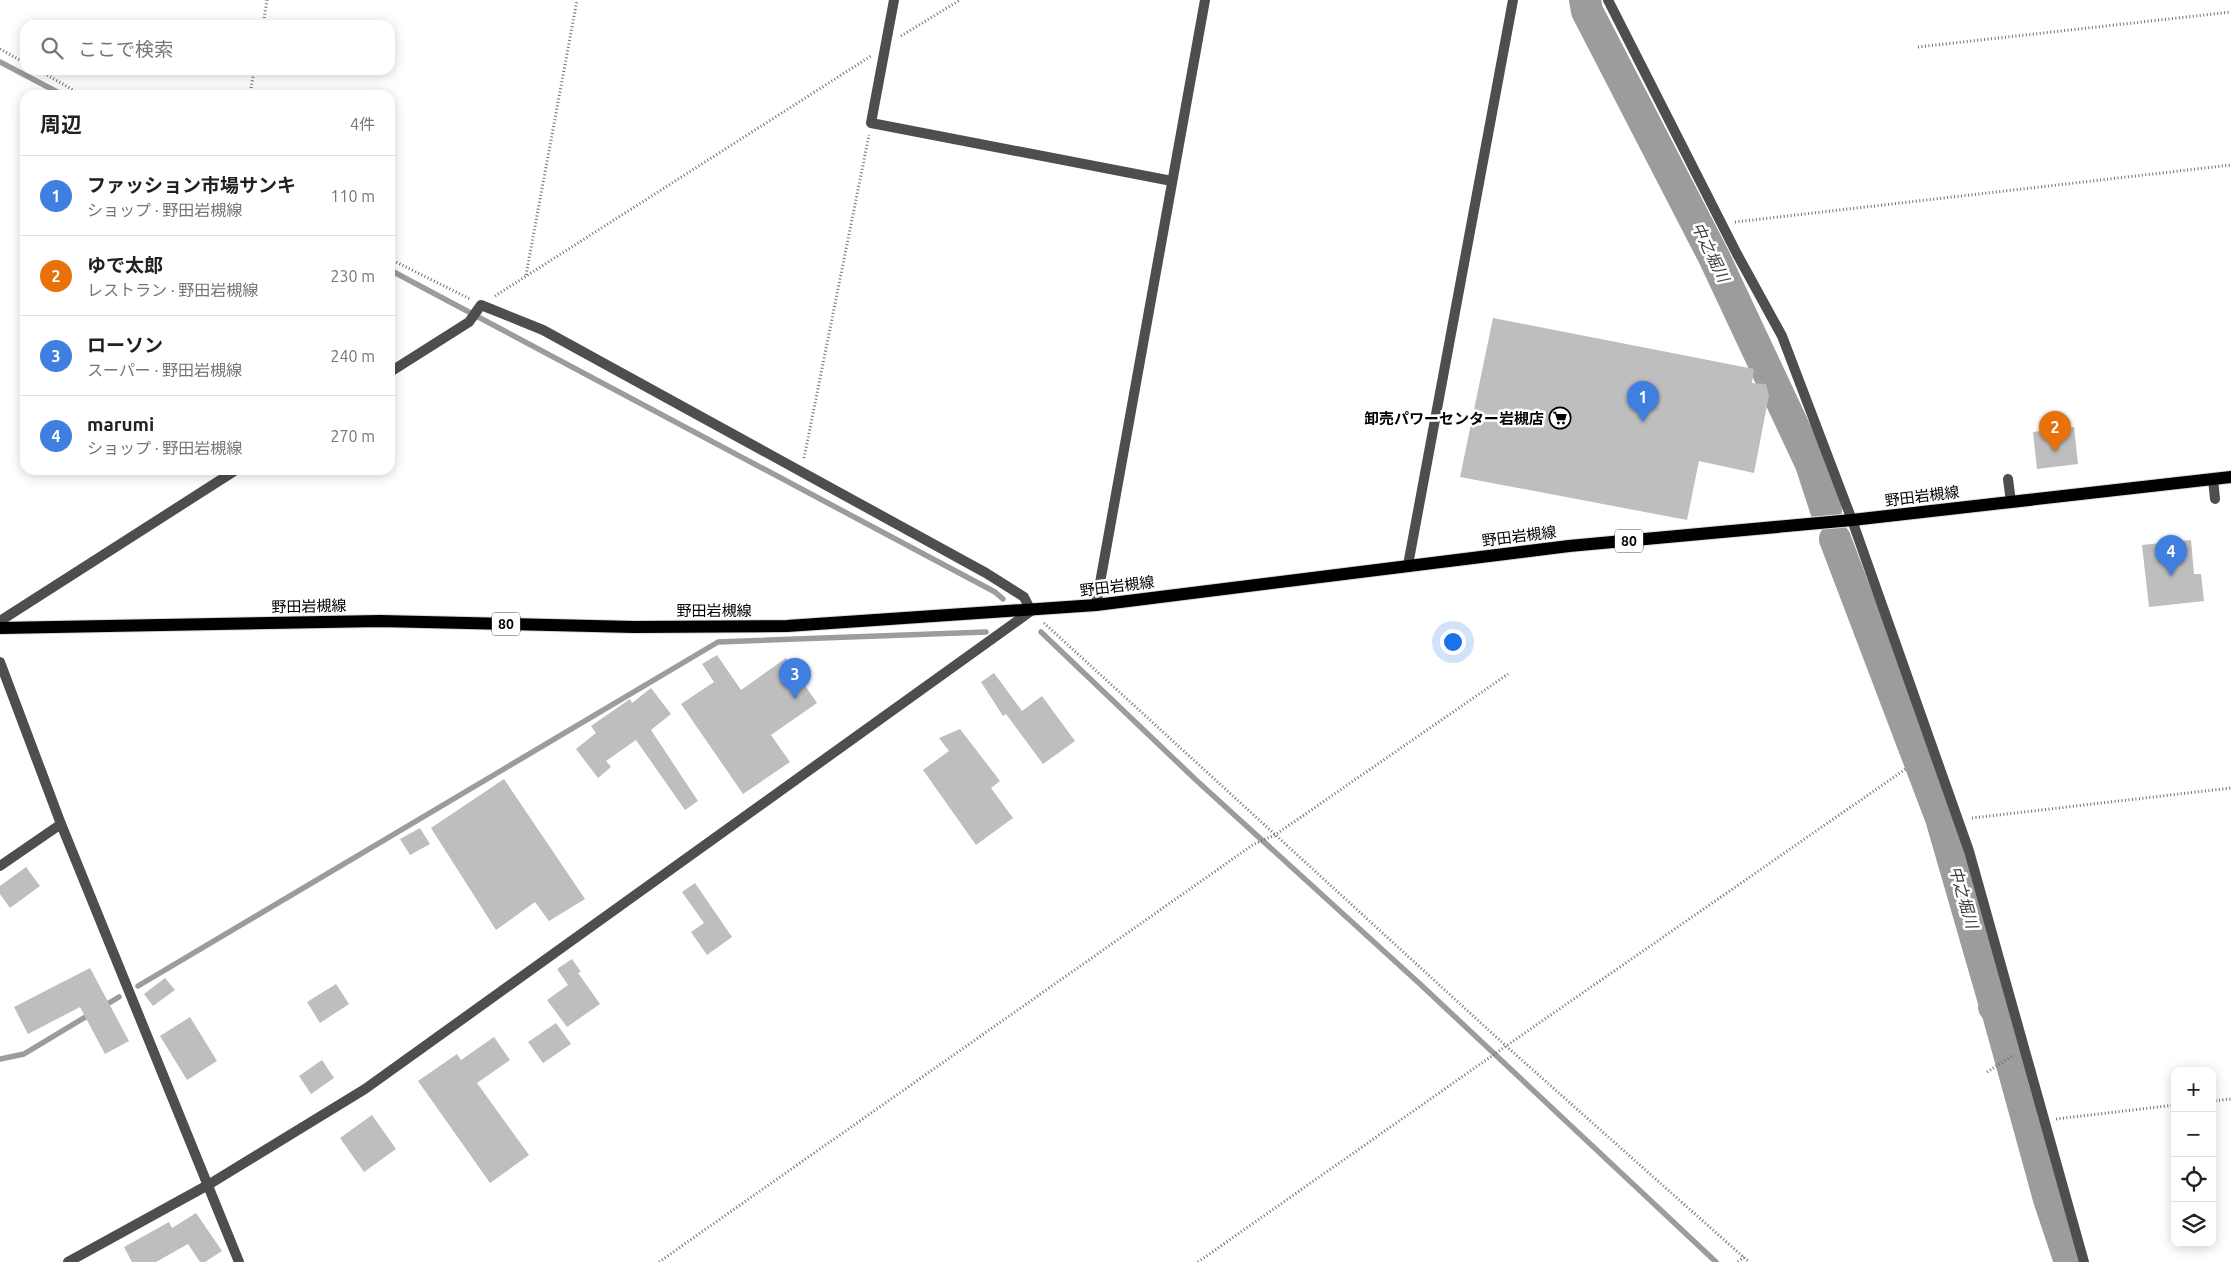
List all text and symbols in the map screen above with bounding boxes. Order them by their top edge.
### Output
search box [20,20,395,75]
icon: search [38,34,66,62]
text: ここで検索 [78,38,173,60]
text: 周辺 [40,112,82,136]
text: 4件 [350,115,375,133]
text: ファッション市場サンキ [87,174,296,196]
text: 1 [51,187,61,205]
text: 110 m [330,187,375,205]
text: ショップ · 野田岩槻線 [87,201,242,219]
water label: 中之堀川 [1689,219,1734,286]
text: ゆで太郎 [87,254,163,276]
text: 2 [51,267,61,285]
text: 230 m [330,267,375,285]
text: レストラン · 野田岩槻線 [87,281,258,299]
text: ローソン [87,334,163,356]
text: 3 [51,347,61,365]
text: 240 m [330,347,375,365]
text: スーパー · 野田岩槻線 [87,361,242,379]
pin: 1 [1627,381,1659,422]
supermarket icon: 卸売パワーセンター岩槻店 [1548,406,1572,430]
place label: 卸売パワーセンター岩槻店 [1364,410,1544,427]
pin: 2 [2039,411,2071,452]
text: marumi [87,413,154,435]
text: 4 [51,427,61,445]
text: 270 m [330,427,375,445]
text: ショップ · 野田岩槻線 [87,439,242,457]
street label: 野田岩槻線 [1884,483,1960,509]
street label: 野田岩槻線 [1481,523,1557,549]
road number: 80 [1615,530,1643,552]
pin: 4 [2155,535,2187,576]
street label: 野田岩槻線 [1079,573,1155,599]
street label: 野田岩槻線 [271,597,347,615]
street label: 野田岩槻線 [676,602,752,619]
road number: 80 [492,612,520,636]
your location [1440,629,1466,655]
pin: 3 [779,658,811,699]
water label: 中之堀川 [1947,864,1982,932]
map controls [2171,1067,2216,1247]
button: + [2171,1067,2216,1112]
button: − [2171,1112,2216,1157]
button: locate [2171,1157,2216,1202]
button: layers [2171,1202,2216,1247]

